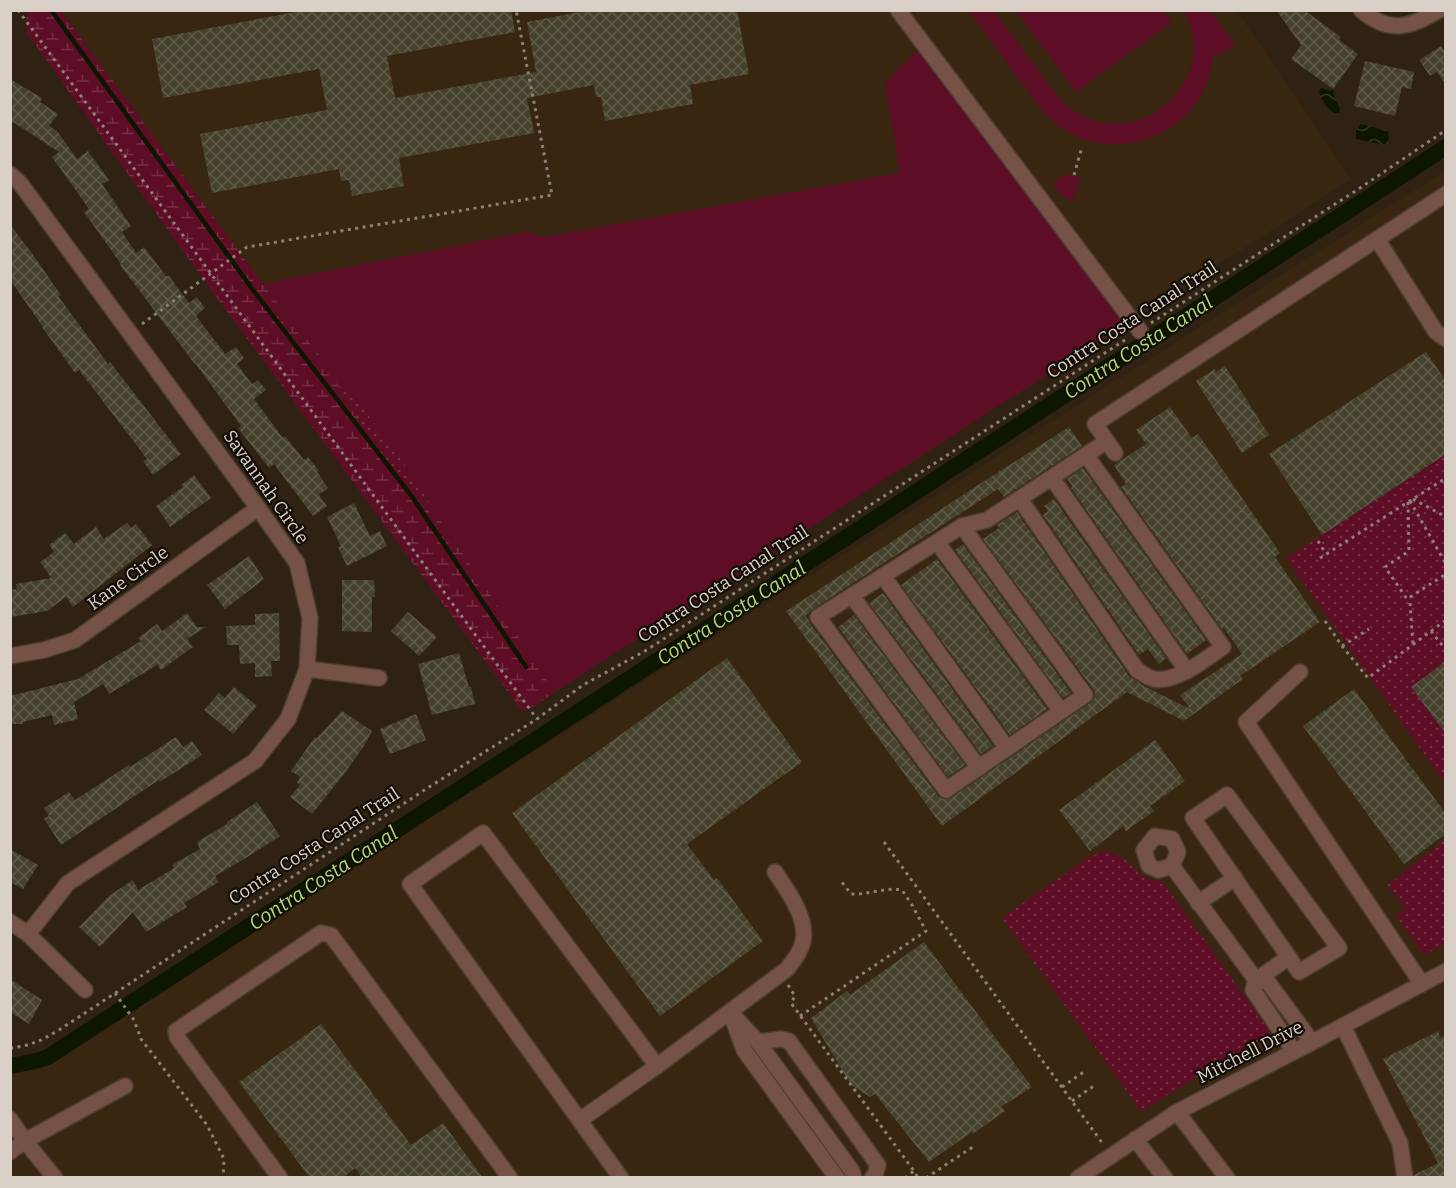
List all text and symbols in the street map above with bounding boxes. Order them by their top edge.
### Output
street label: Contra Costa Canal Trail [1043,257,1221,383]
water label: Contra Costa Canal [1059,290,1217,404]
street label: Savannah Circle [219,426,313,548]
street label: Contra Costa Canal Trail [634,521,812,647]
street label: Kane Circle [83,541,173,615]
water label: Contra Costa Canal [652,556,810,670]
street label: Contra Costa Canal Trail [225,783,403,909]
water label: Contra Costa Canal [244,821,402,935]
street label: Mitchell Drive [1193,1016,1307,1088]

